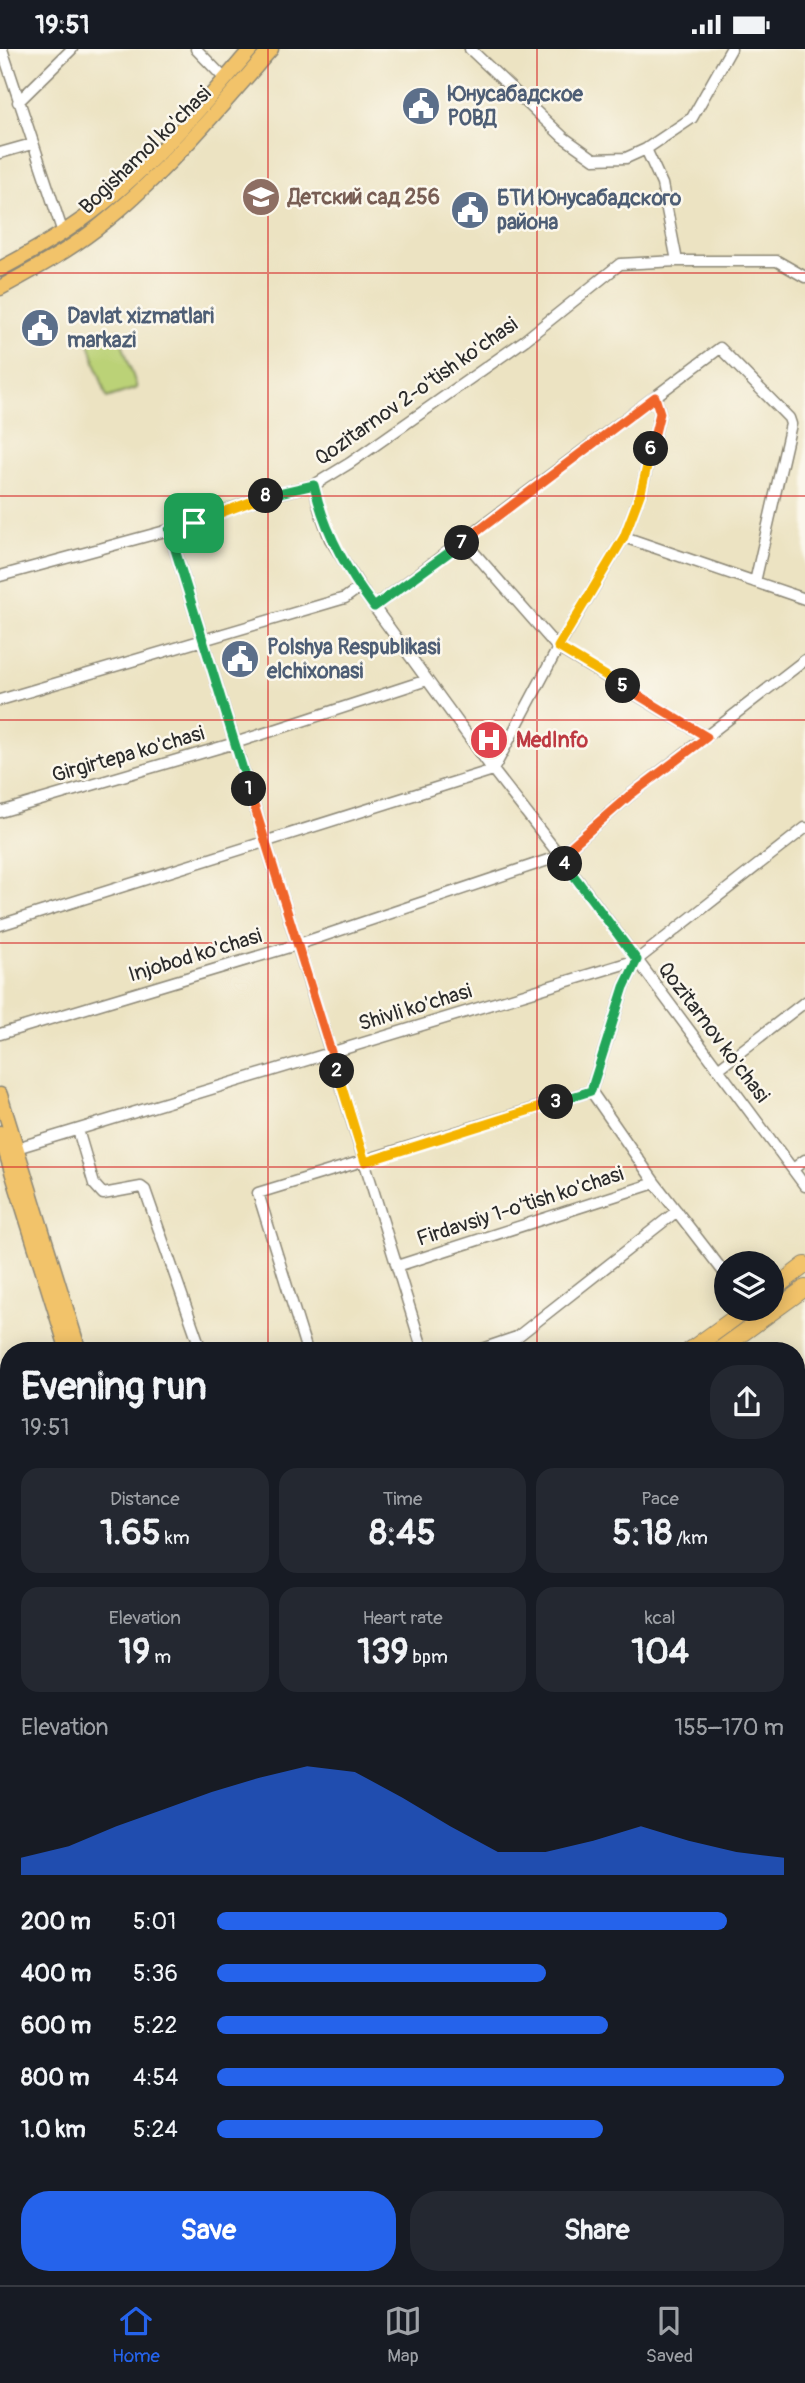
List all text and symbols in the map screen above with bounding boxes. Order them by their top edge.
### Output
text: 19:51 [35,9,90,41]
street label: Bogishamol ko'chasi [74,80,217,220]
place label: Юнусабадское РОВД [447,81,584,132]
public building icon: Юнусабадское РОВД [400,85,442,127]
school or university icon: Детский сад 256 [240,176,282,218]
place label: Детский сад 256 [286,184,440,211]
place label: БТИ Юнусабадского района [497,185,682,236]
public building icon: БТИ Юнусабадского района [449,189,491,231]
place label: Davlat xizmatlari markazi [67,303,214,354]
public building icon: Davlat xizmatlari markazi [19,307,61,349]
street label: Qozitarnov 2-o'tish ko'chasi [309,311,523,472]
pin: 6 [634,431,668,467]
text: 6 [645,436,656,460]
pin: 8 [248,479,284,513]
text: 8 [261,483,270,507]
pin [164,493,224,553]
icon: arrive [175,504,213,542]
pin: 7 [444,525,480,561]
text: 7 [456,530,467,554]
place label: Polshya Respublikasi elchixonasi [266,634,441,685]
public building icon: Polshya Respublikasi elchixonasi [219,638,261,680]
pin: 5 [606,669,640,703]
text: 5 [617,673,628,697]
hospital icon: MedInfo [468,719,510,761]
street label: Girgirtepa ko'chasi [49,720,208,789]
place label: MedInfo [516,727,589,754]
pin: 1 [232,771,266,807]
text: 1 [245,776,252,800]
pin: 4 [548,847,582,881]
text: 4 [559,851,570,875]
street label: Injobod ko'chasi [125,922,265,989]
street label: Qozitarnov ko'chasi [652,956,776,1108]
street label: Shivli ko'chasi [355,977,475,1037]
pin: 2 [320,1053,354,1089]
text: 2 [331,1058,342,1082]
pin: 3 [538,1085,574,1119]
text: 3 [550,1089,561,1113]
street label: Firdavsiy 1-o'tish ko'chasi [413,1160,627,1253]
map controls [714,1251,784,1321]
button: layers [714,1251,784,1321]
text: Evening run [21,1363,207,1411]
button: share [710,1365,784,1439]
text: 19:51 [21,1413,69,1442]
text: Distance [110,1487,180,1511]
text: Time [383,1487,422,1511]
text: Pace [641,1487,679,1511]
text: 1.65 [100,1511,161,1555]
text: 8:45 [369,1511,436,1555]
text: 5:18 [612,1511,672,1555]
text: km [161,1526,190,1550]
text: /km [672,1526,708,1550]
text: Elevation [109,1606,181,1630]
text: Heart rate [362,1606,443,1630]
text: kcal [645,1606,676,1630]
text: 19 [118,1630,150,1674]
text: 139 [357,1630,408,1674]
text: 104 [631,1630,689,1674]
text: m [150,1645,171,1669]
text: bpm [408,1645,448,1669]
text: Elevation [21,1713,109,1742]
text: 155–170 m [674,1713,784,1742]
text: 200 m [21,1907,91,1936]
text: 5:01 [133,1907,176,1936]
text: 400 m [21,1959,91,1988]
text: 5:36 [133,1959,178,1988]
text: 600 m [21,2011,91,2040]
text: 5:22 [133,2011,177,2040]
text: 800 m [21,2063,89,2092]
text: 4:54 [133,2063,178,2092]
text: 1.0 km [21,2115,86,2144]
text: 5:24 [133,2115,178,2144]
button: Save [21,2191,396,2271]
button: Share [410,2191,784,2271]
tab: Home [112,2302,160,2368]
tab: Map [384,2302,422,2368]
tab: Saved [646,2302,693,2368]

